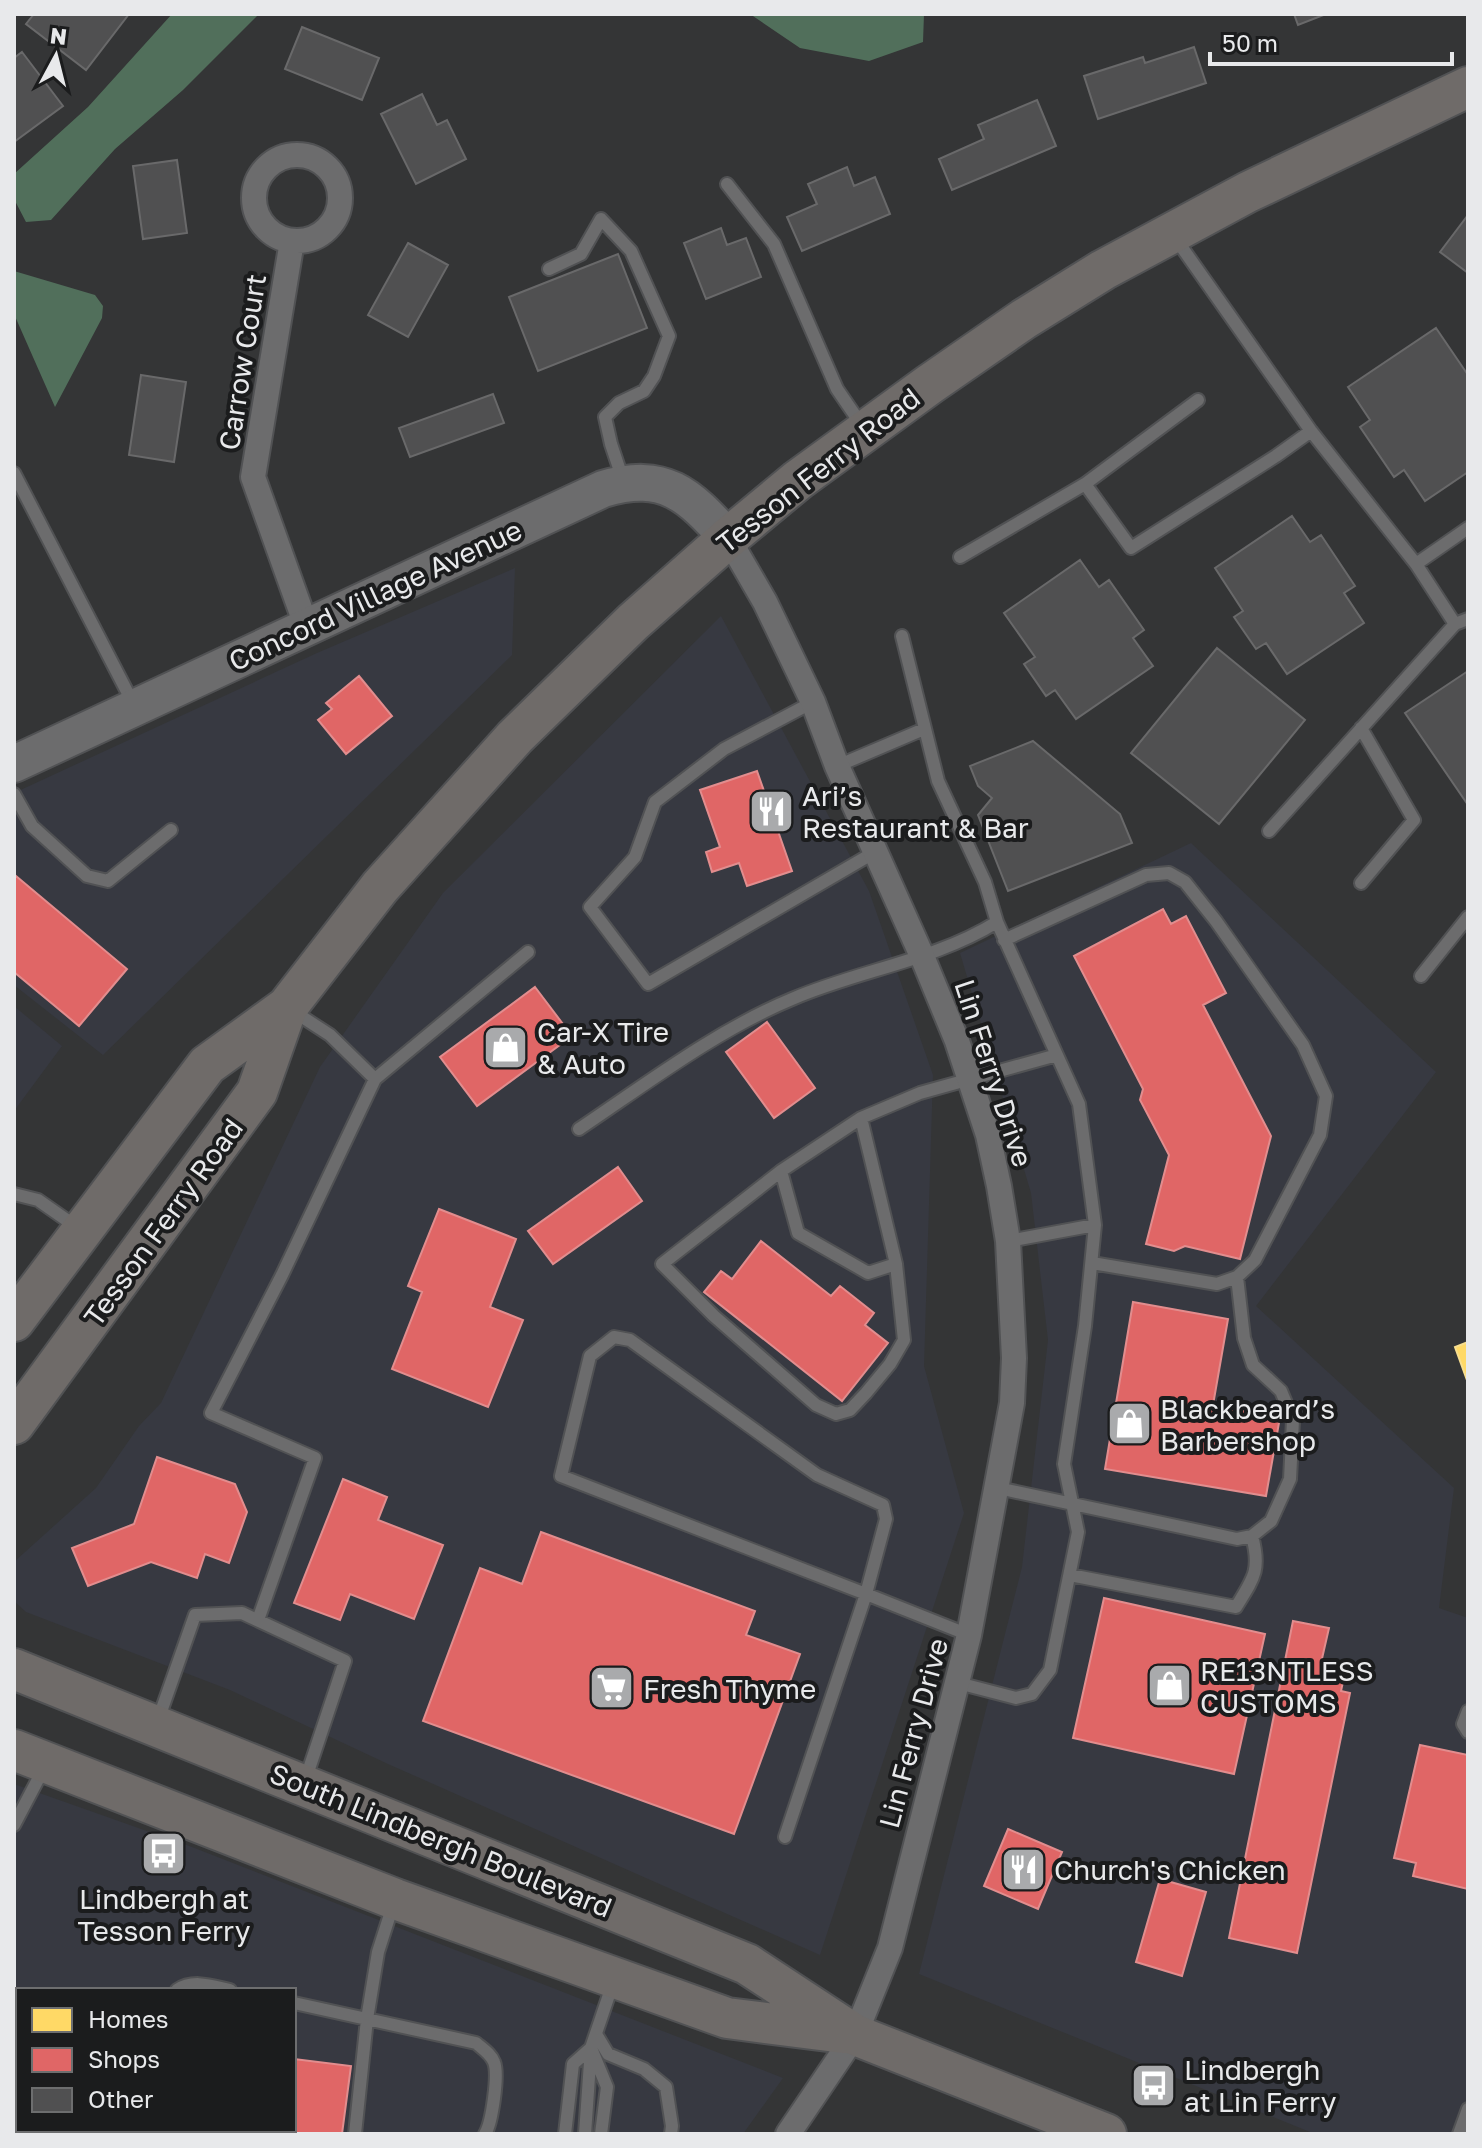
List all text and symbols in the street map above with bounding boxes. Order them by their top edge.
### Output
north arrow [16,16,96,96]
scale bar [1210,16,1452,66]
text: N [49,21,68,50]
text: 50 m [1222,28,1278,57]
street label: Carrow Court [212,271,272,453]
street label: Tesson Ferry Road [710,381,926,559]
street label: Concord Village Avenue [223,513,527,677]
place label: Ari’s Restaurant & Bar [802,779,1029,844]
restaurant icon: Ari’s Restaurant & Bar [747,787,795,835]
street label: Lin Ferry Drive [948,975,1040,1171]
place label: Car-X Tire & Auto [537,1015,669,1080]
shop icon: Car-X Tire & Auto [482,1023,530,1071]
street label: Tesson Ferry Road [77,1112,249,1332]
place label: Blackbeard’s Barbershop [1160,1392,1335,1457]
shop icon: Blackbeard’s Barbershop [1105,1400,1153,1448]
street label: Lin Ferry Drive [872,1635,954,1831]
place label: RE13NTLESS CUSTOMS [1200,1654,1374,1719]
shop icon: RE13NTLESS CUSTOMS [1145,1662,1193,1710]
supermarket icon: Fresh Thyme [588,1664,636,1712]
place label: Fresh Thyme [643,1672,816,1705]
street label: South Lindbergh Boulevard [265,1756,617,1924]
bus stop icon: Lindbergh at Tesson Ferry [140,1830,188,1878]
restaurant icon: Church's Chicken [999,1845,1047,1893]
place label: Church's Chicken [1054,1853,1286,1886]
place label: Lindbergh at Tesson Ferry [78,1882,251,1947]
legend [16,1988,296,2132]
text: Homes [88,2004,169,2033]
text: Shops [88,2044,160,2073]
place label: Lindbergh at Lin Ferry [1184,2053,1337,2118]
bus stop icon: Lindbergh at Lin Ferry [1129,2061,1177,2109]
text: Other [88,2084,153,2113]

